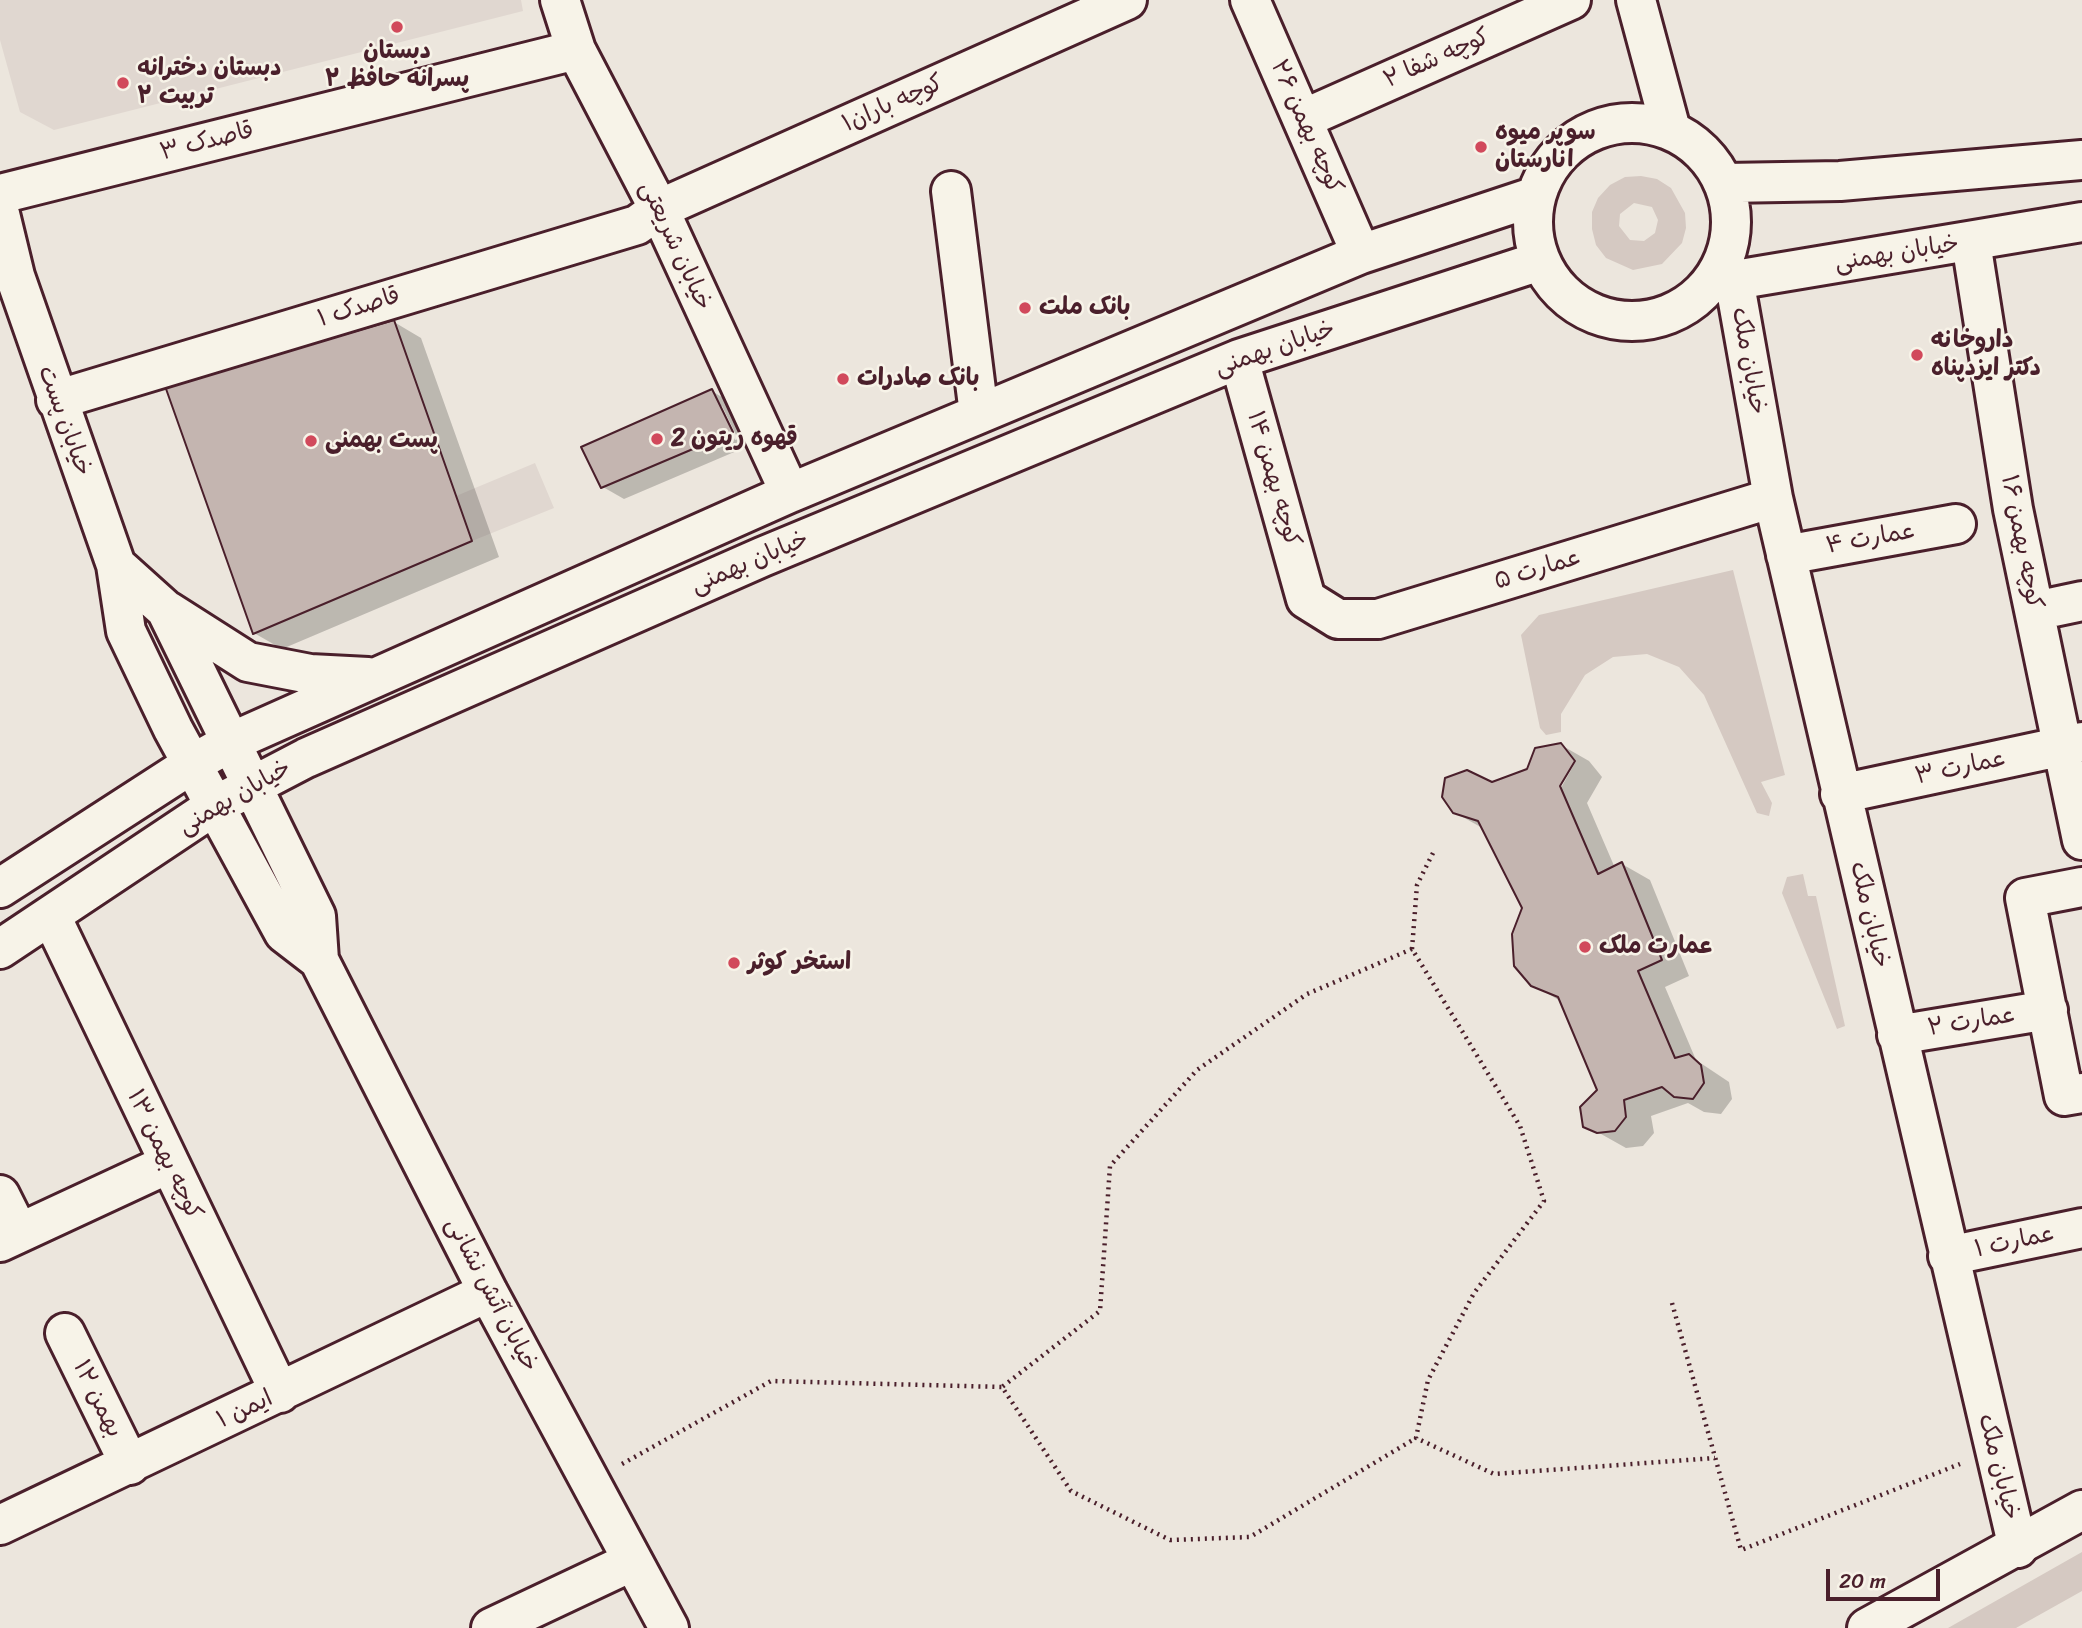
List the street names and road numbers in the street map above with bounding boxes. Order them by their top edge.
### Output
street label: کوچه شفا ۲ [1379,23,1495,95]
street label: کوچه بهمن ۲۶ [1264,55,1348,199]
street label: کوچه باران۱ [838,69,948,139]
street label: قاصدک ۳ [157,116,257,168]
street label: خیابان شریعتی [633,177,717,315]
street label: خیابان بهمنی [1833,230,1961,278]
street label: قاصدک ۱ [314,282,404,334]
street label: خیابان ملک [1724,305,1772,417]
street label: خیابان بهمنی [1211,315,1339,383]
street label: خیابان پست [31,362,97,480]
street label: کوچه بهمن ۱۴ [1240,408,1306,550]
street label: کوچه بهمن ۱۶ [1994,472,2048,612]
street label: عمارت ۴ [1824,517,1918,561]
street label: خیابان بهمنی [687,525,813,601]
street label: عمارت ۵ [1491,543,1585,597]
street label: عمارت ۳ [1913,744,2009,792]
street label: خیابان بهمنی [174,754,296,842]
street label: خیابان ملک [1843,859,1895,971]
street label: عمارت ۲ [1926,1001,2018,1043]
street label: کوچه بهمن ۱۳ [120,1085,208,1225]
street label: خیابان آتش نشانی [438,1213,544,1377]
street label: عمارت ۱ [1972,1219,2058,1265]
street label: بهمن ۱۲ [66,1355,128,1443]
street label: ایمن ۱ [212,1385,278,1435]
street label: خیابان ملک [1971,1411,2025,1523]

